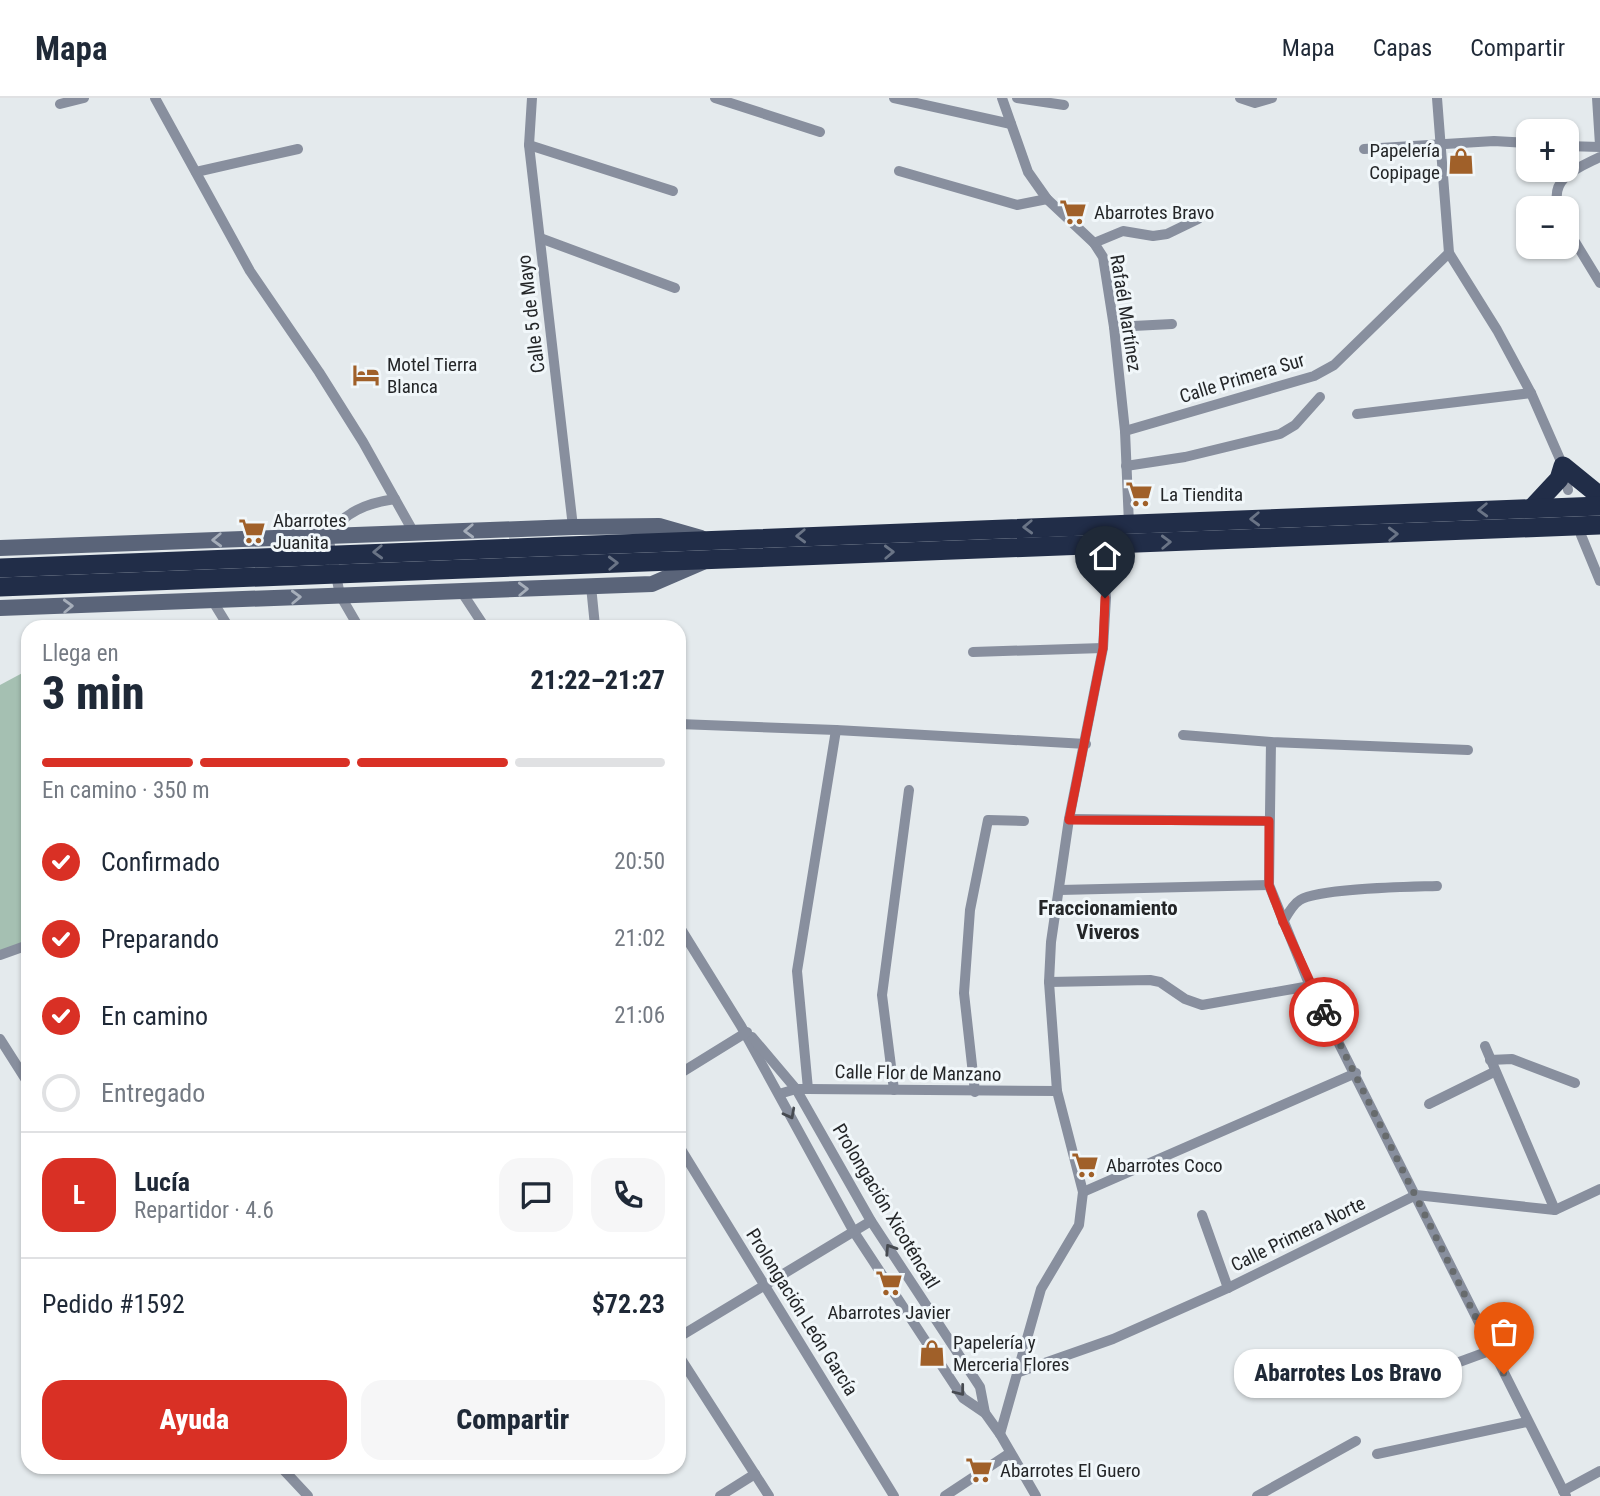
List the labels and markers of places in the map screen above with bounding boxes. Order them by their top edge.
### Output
place label: Papelería Copipage [1369,139,1440,184]
shop icon: Papelería Copipage [1446,146,1476,176]
supermarket icon: Abarrotes Bravo [1058,197,1088,227]
place label: Abarrotes Bravo [1094,201,1214,224]
place label: Motel Tierra Blanca [387,353,477,398]
hotel icon: Motel Tierra Blanca [351,360,381,390]
supermarket icon: La Tiendita [1124,479,1154,509]
place label: La Tiendita [1160,483,1243,506]
place label: Abarrotes Juanita [273,509,347,554]
supermarket icon: Abarrotes Juanita [237,516,267,546]
pin [1075,526,1135,598]
supermarket icon: Abarrotes Coco [1070,1150,1100,1180]
place label: Abarrotes Coco [1106,1154,1223,1177]
supermarket icon: Abarrotes Javier [874,1268,904,1298]
place label: Abarrotes Javier [827,1301,951,1324]
pin [1474,1302,1534,1374]
place label: Papelería y Merceria Flores [953,1331,1069,1376]
shop icon: Papelería y Merceria Flores [917,1338,947,1368]
callout: Abarrotes Los Bravo [1234,1350,1462,1398]
supermarket icon: Abarrotes El Guero [964,1455,994,1485]
place label: Abarrotes El Guero [1000,1459,1141,1482]

